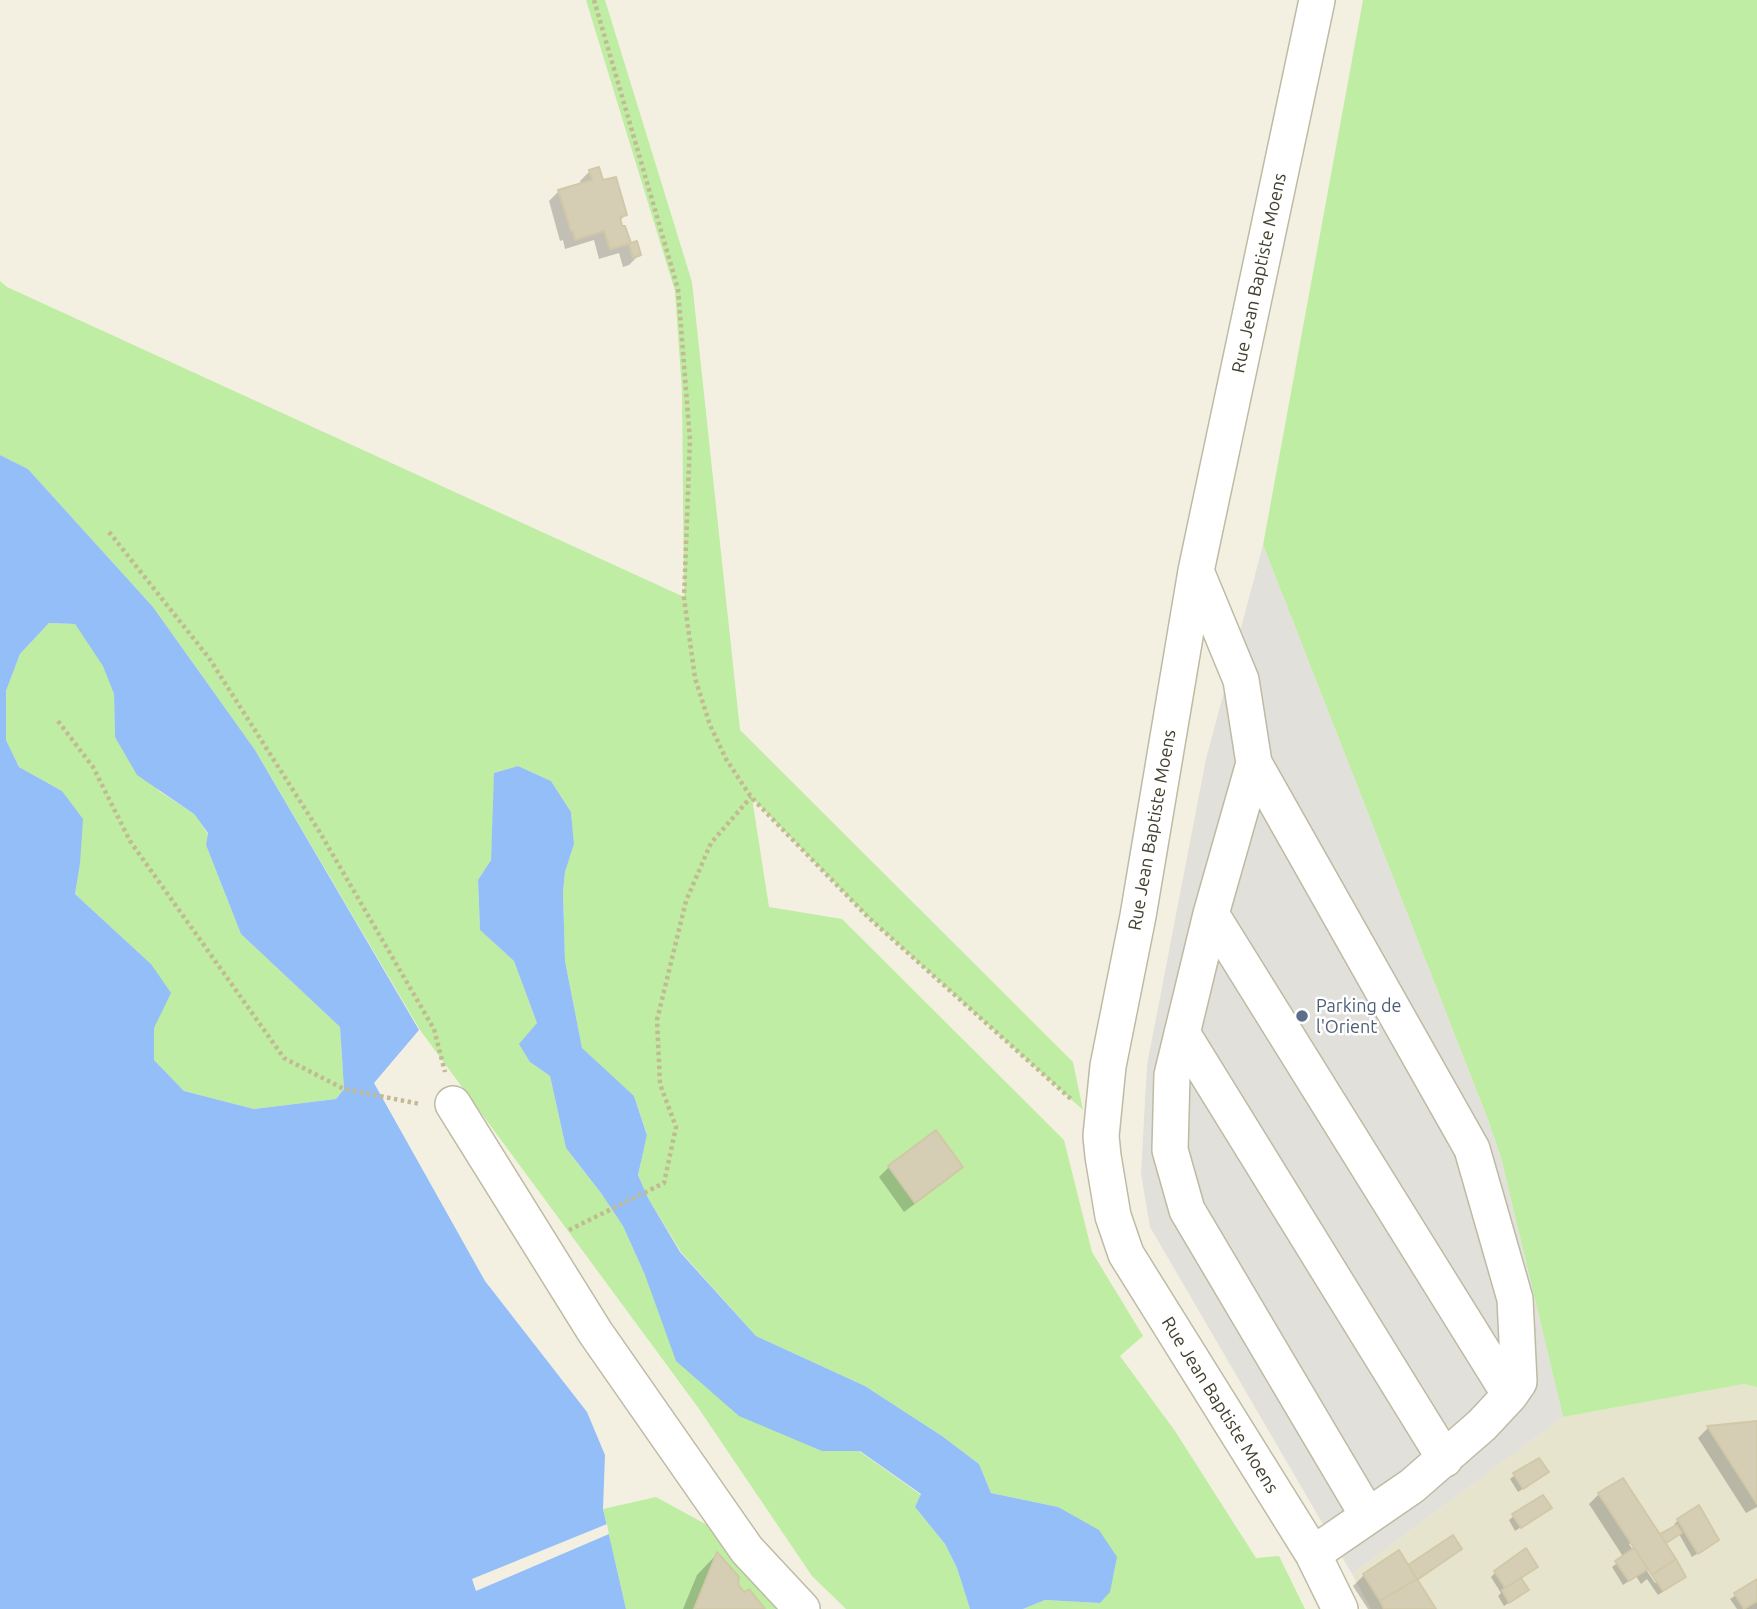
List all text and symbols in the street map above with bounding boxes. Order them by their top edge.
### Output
street label: Rue Jean Baptiste Moens [1227,171,1291,375]
street label: Rue Jean Baptiste Moens [1124,728,1180,932]
place label: Parking de l'Orient [1316,995,1401,1038]
marker: Parking de l'Orient [1294,1008,1310,1024]
street label: Rue Jean Baptiste Moens [1157,1313,1283,1497]

